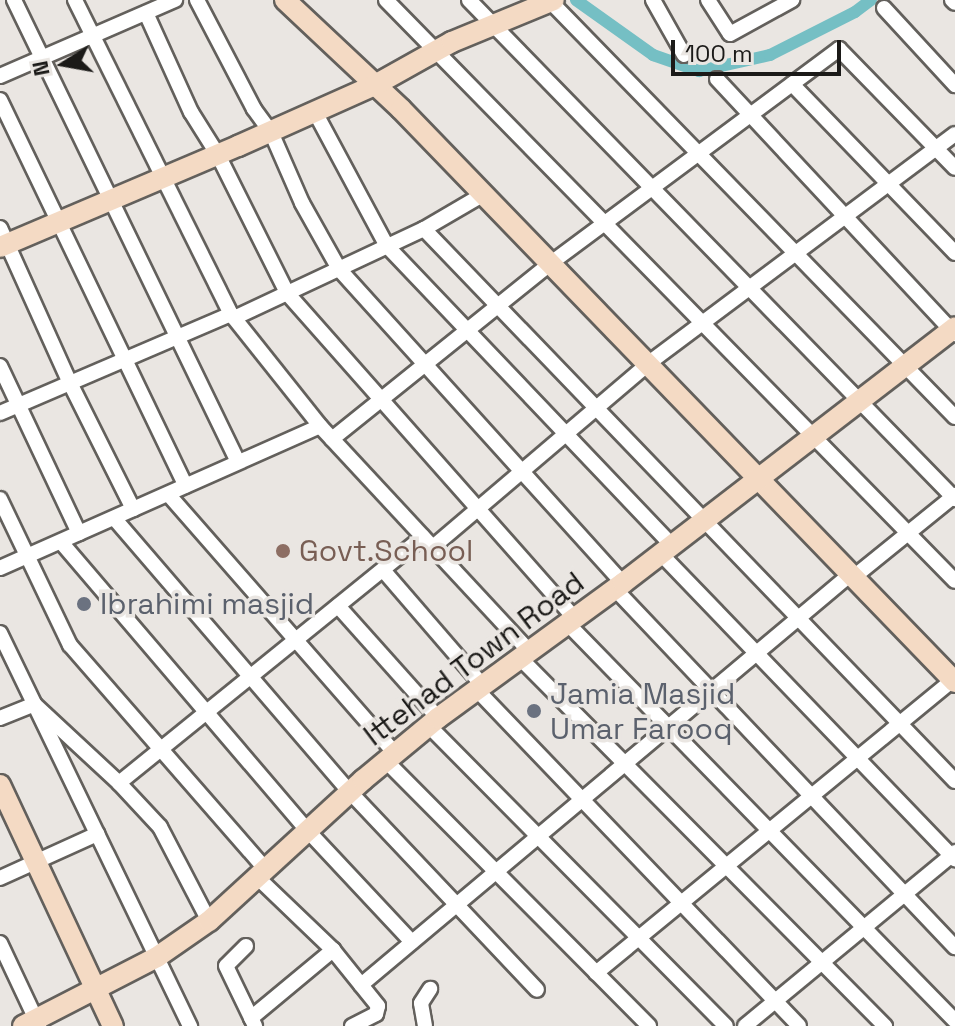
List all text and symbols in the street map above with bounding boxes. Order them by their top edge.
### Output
north arrow [24,24,104,104]
scale bar [675,24,845,74]
text: 100 m [685,38,753,69]
text: N [25,59,56,78]
place label: Govt.School [299,533,473,569]
marker: Govt.School [274,542,292,560]
street label: Ittehad Town Road [356,564,592,754]
place label: Ibrahimi masjid [100,586,314,622]
marker: Ibrahimi masjid [75,595,93,613]
place label: Jamia Masjid Umar Farooq [550,676,735,746]
marker: Jamia Masjid Umar Farooq [525,702,543,720]

